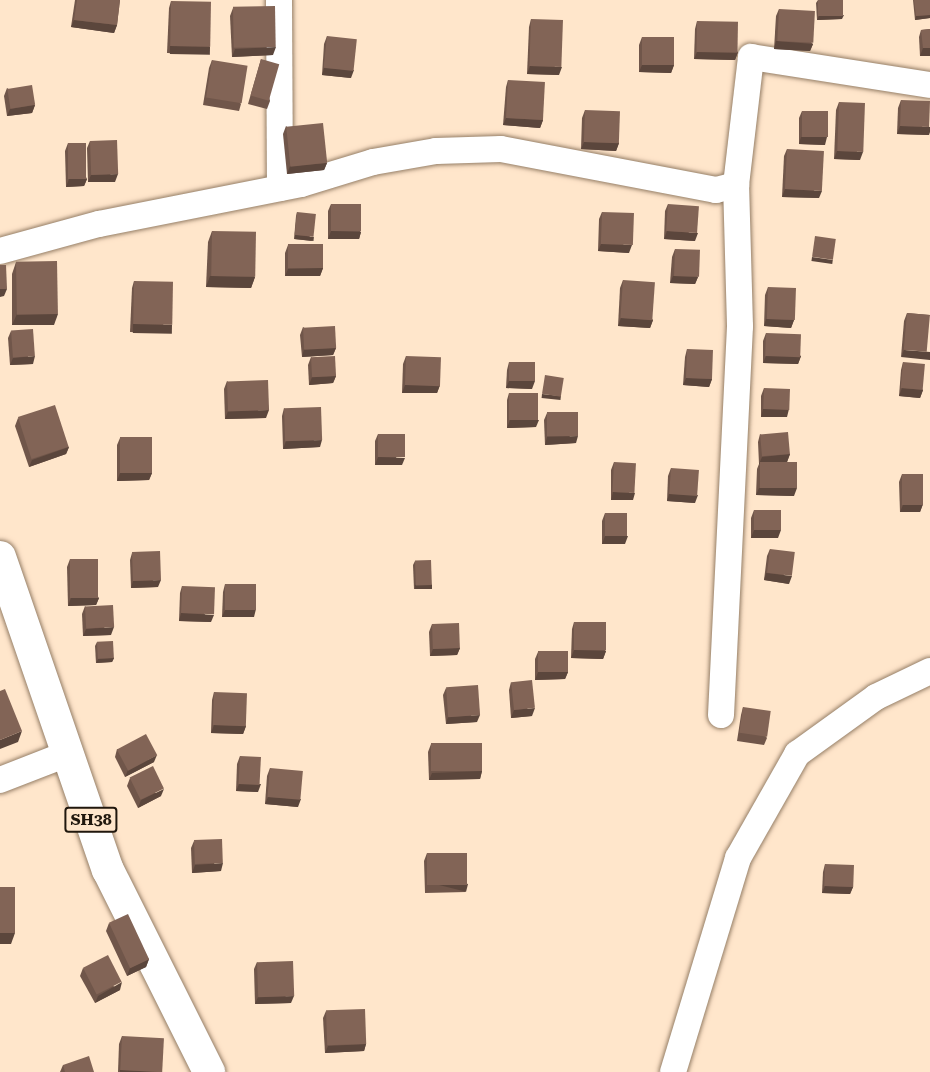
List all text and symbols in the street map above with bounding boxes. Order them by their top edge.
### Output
road number: SH38 [64,807,118,833]

